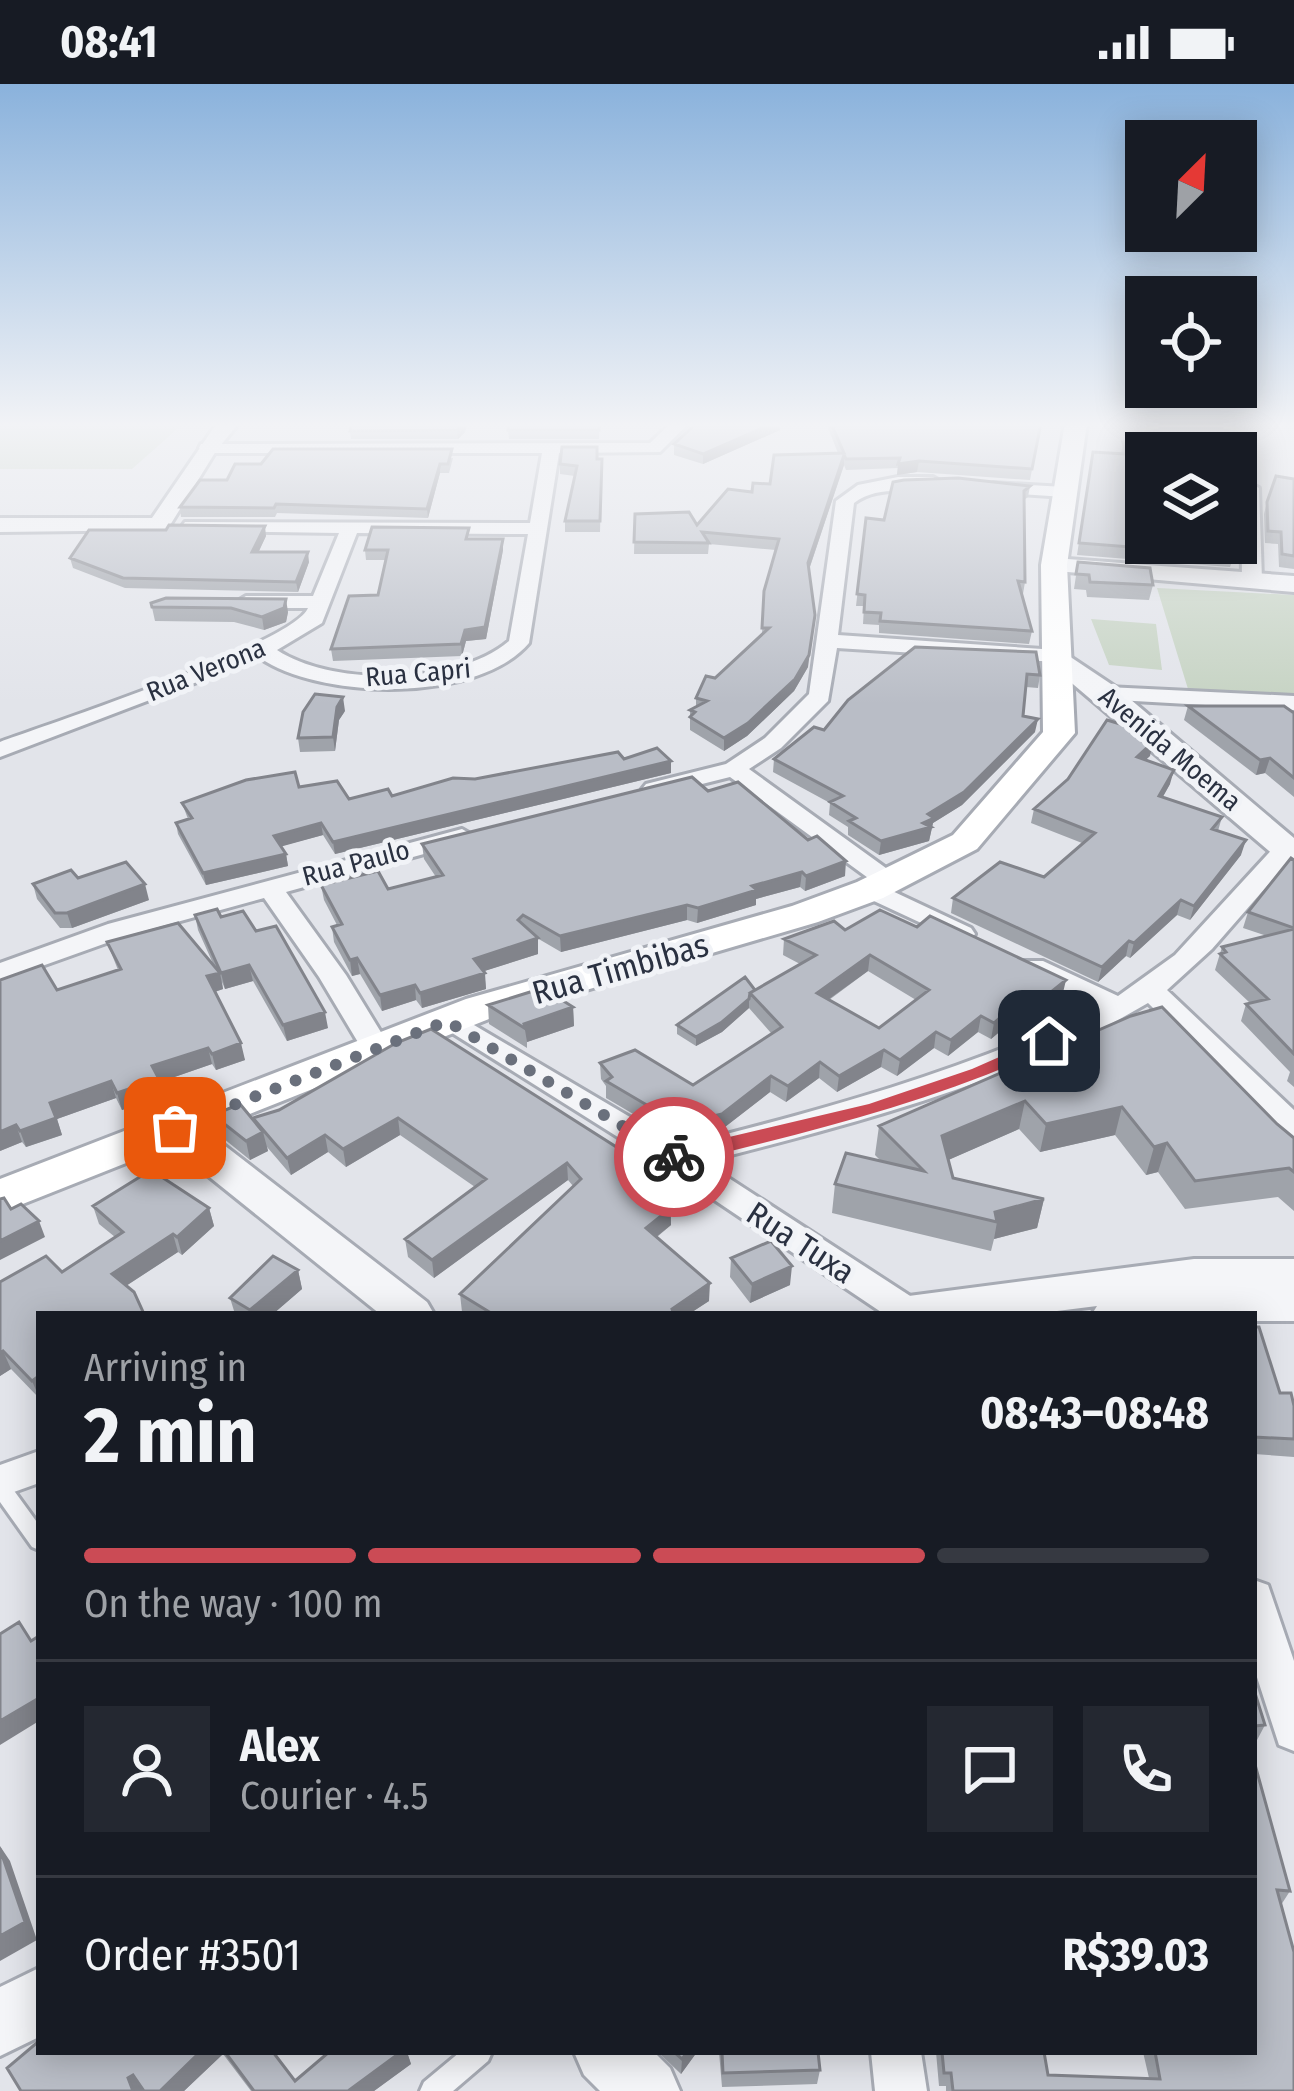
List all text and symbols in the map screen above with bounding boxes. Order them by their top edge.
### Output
text: 08:41 [60,15,158,69]
north arrow [1125,120,1257,252]
map controls [1125,120,1257,564]
button: locate [1125,276,1257,408]
button: layers [1125,432,1257,564]
street label: Rua Verona [142,632,270,708]
street label: Rua Capri [364,652,472,694]
street label: Avenida Moema [1093,680,1247,818]
street label: Rua Paulo [299,833,413,893]
street label: Rua Timbibas [528,925,713,1013]
pin [998,990,1100,1092]
icon: home [1016,1008,1082,1074]
pin [124,1077,226,1179]
icon: bag [142,1095,208,1161]
courier [614,1097,734,1217]
icon: bike [641,1124,707,1190]
street label: Rua Tuxa [739,1193,862,1292]
text: Arriving in [84,1345,247,1391]
text: 08:43–08:48 [980,1386,1209,1440]
text: 2 min [84,1389,257,1483]
text: On the way · 100 m [84,1581,383,1627]
button: person [84,1706,210,1832]
button: chat [927,1706,1053,1832]
button: phone [1083,1706,1209,1832]
text: Alex [240,1719,320,1773]
text: Courier · 4.5 [240,1773,428,1819]
text: Order #3501 [84,1928,301,1982]
text: R$39.03 [1062,1928,1209,1982]

